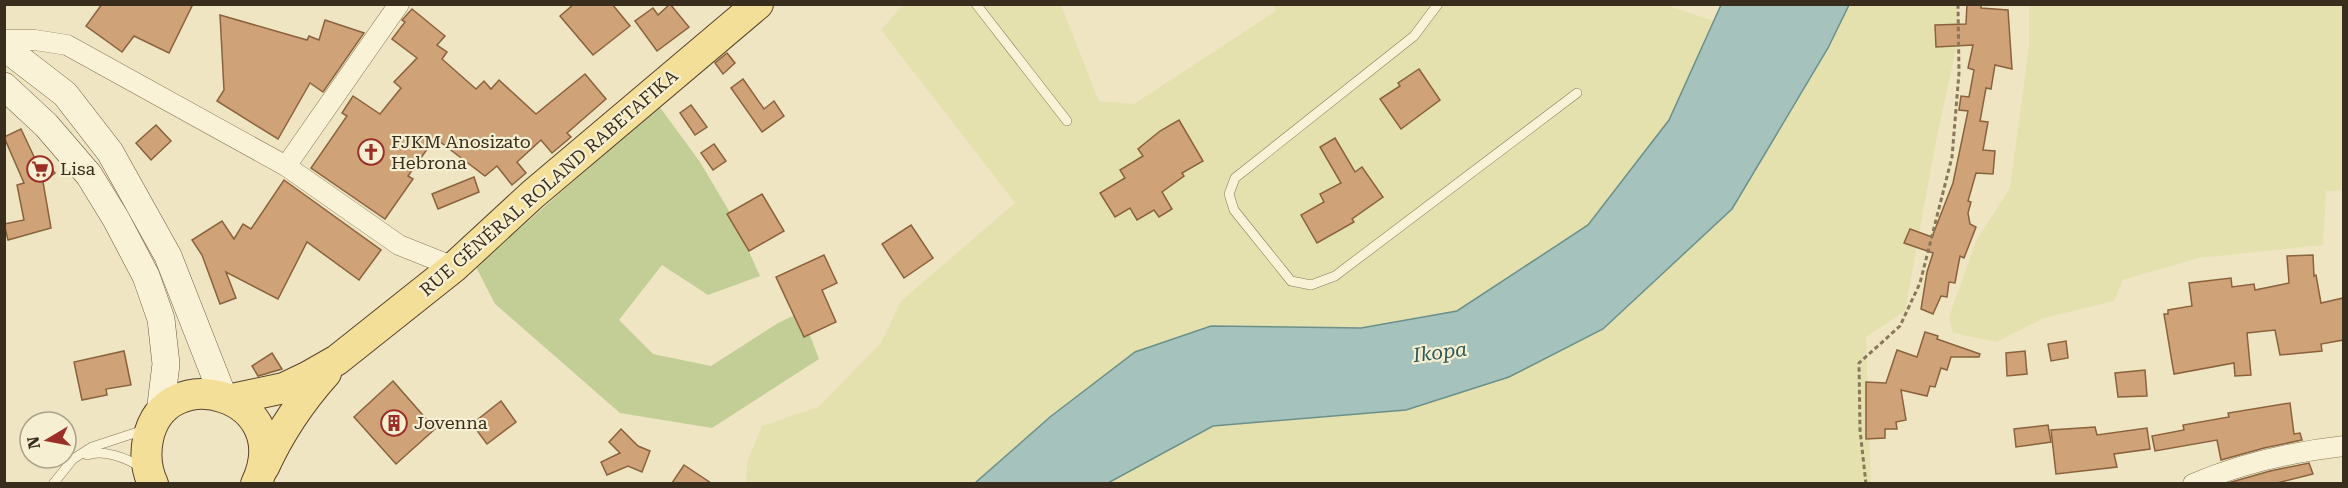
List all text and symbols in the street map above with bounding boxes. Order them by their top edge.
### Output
street label: RUE GÉNÉRAL ROLAND RABETAFIKA [415,65,682,300]
place label: FJKM Anosizato Hebrona [391,131,531,173]
church icon: FJKM Anosizato Hebrona [356,137,386,167]
supermarket icon: Lisa [25,154,55,184]
place label: Lisa [60,158,95,179]
water label: Ikopa [1411,337,1468,367]
building icon: Jovenna [379,408,409,438]
north arrow [18,410,78,470]
place label: Jovenna [414,412,488,433]
text: N [23,435,44,450]

